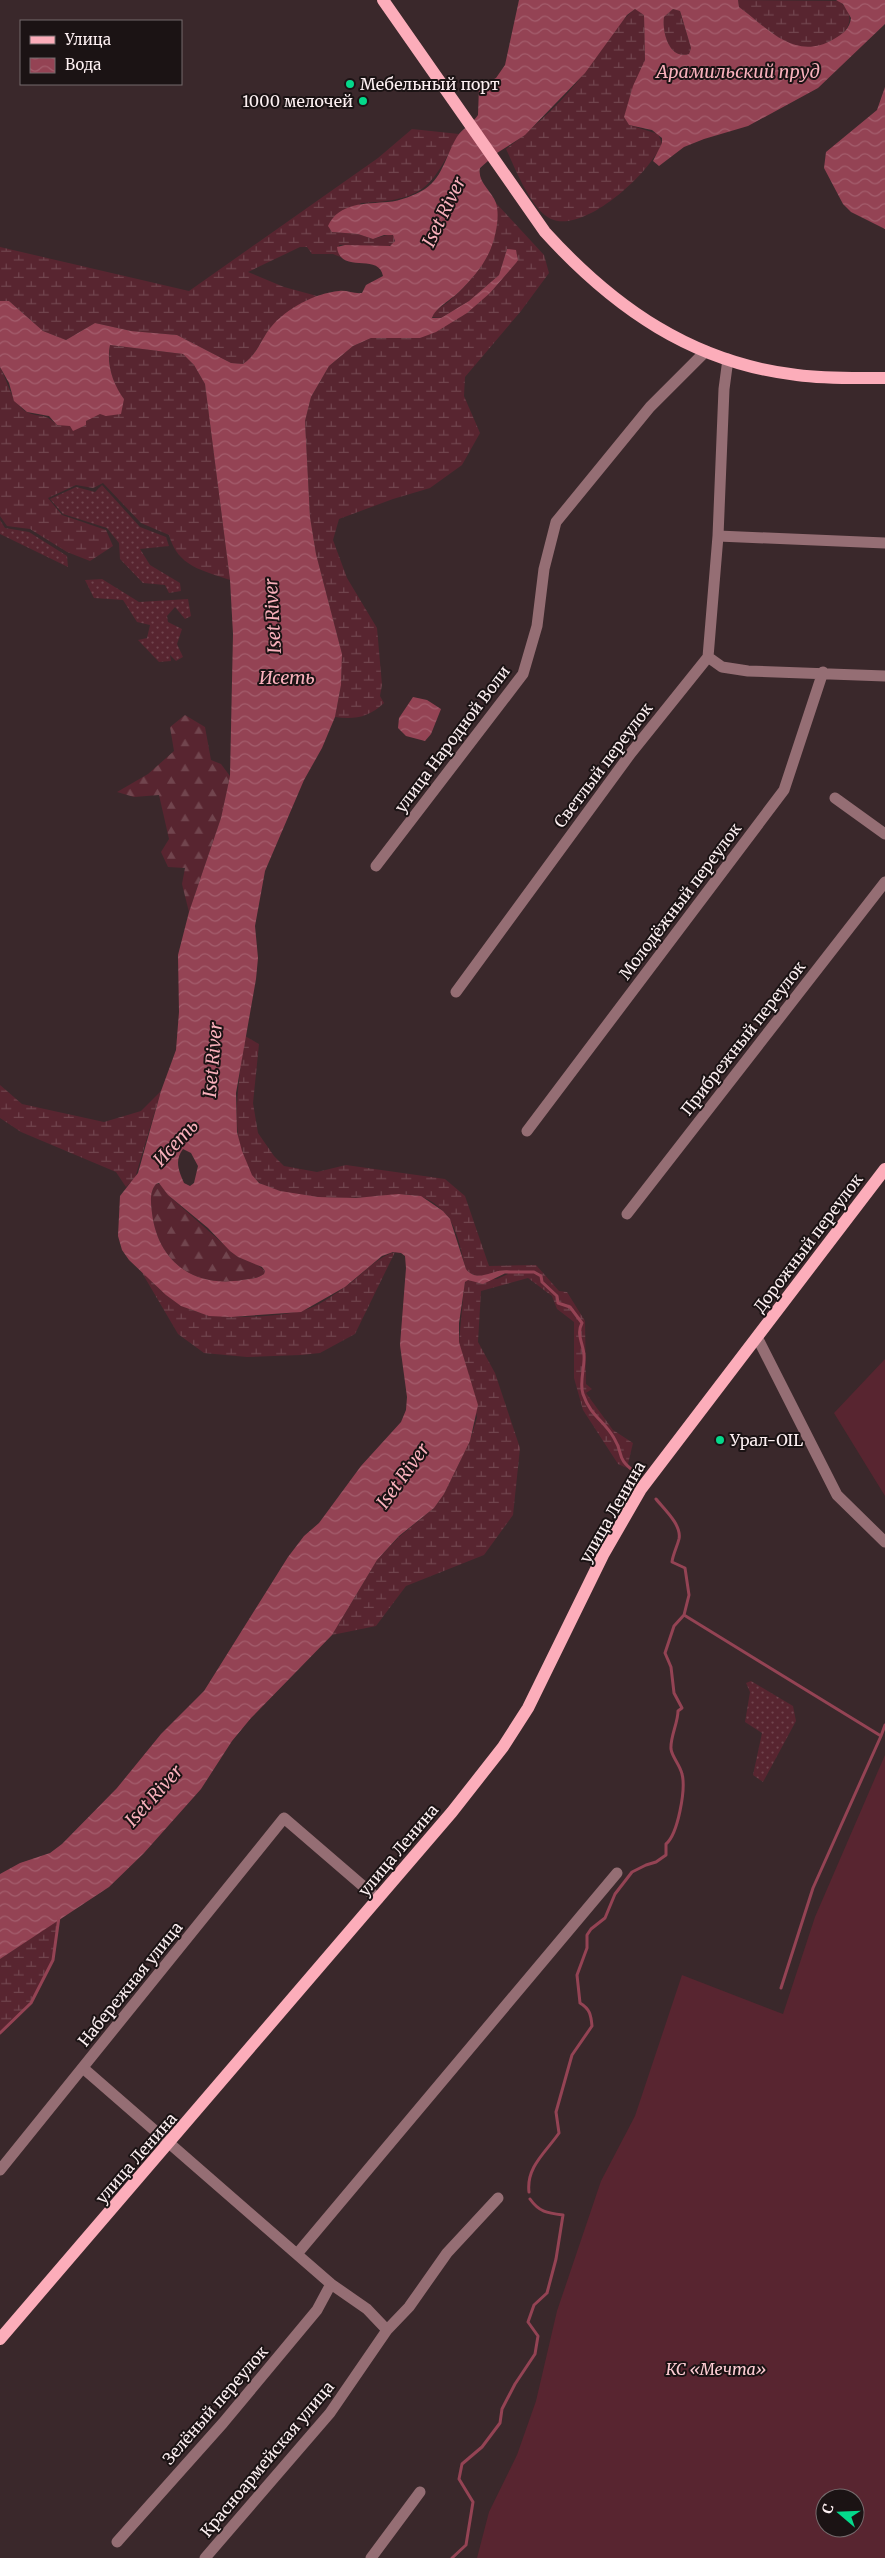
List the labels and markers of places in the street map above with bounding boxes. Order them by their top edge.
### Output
place label: Мебельный порт [360,74,500,94]
marker: Мебельный порт [344,78,356,90]
place label: 1000 мелочей [242,91,353,111]
marker: 1000 мелочей [357,95,369,107]
place label: Урал-OIL [729,1430,803,1450]
marker: Урал-OIL [714,1434,726,1446]

